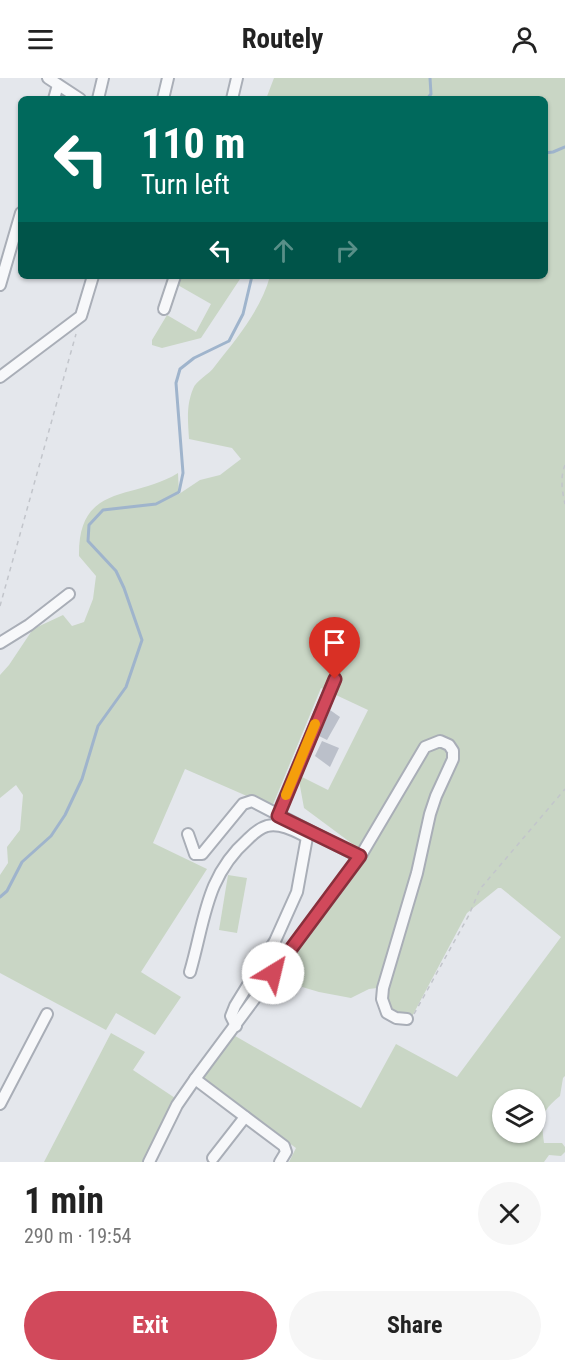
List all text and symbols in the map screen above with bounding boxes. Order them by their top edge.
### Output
icon: menu [24,23,57,56]
text: Routely [242,23,323,55]
icon: person [508,23,541,56]
text: 110 m [141,119,246,168]
icon: left [42,120,120,198]
text: Turn left [141,169,230,201]
icon: left [204,234,237,267]
icon: ahead [267,234,300,267]
icon: right [330,234,363,267]
pin [309,617,360,679]
icon: arrive [318,626,351,659]
position arrow [241,941,305,1005]
map controls [492,1089,546,1143]
button: layers [492,1089,546,1143]
text: 1 min [24,1180,104,1222]
button: close [478,1182,541,1245]
text: 290 m · 19:54 [24,1224,131,1248]
button: Exit [24,1291,277,1360]
button: Share [289,1291,541,1360]

